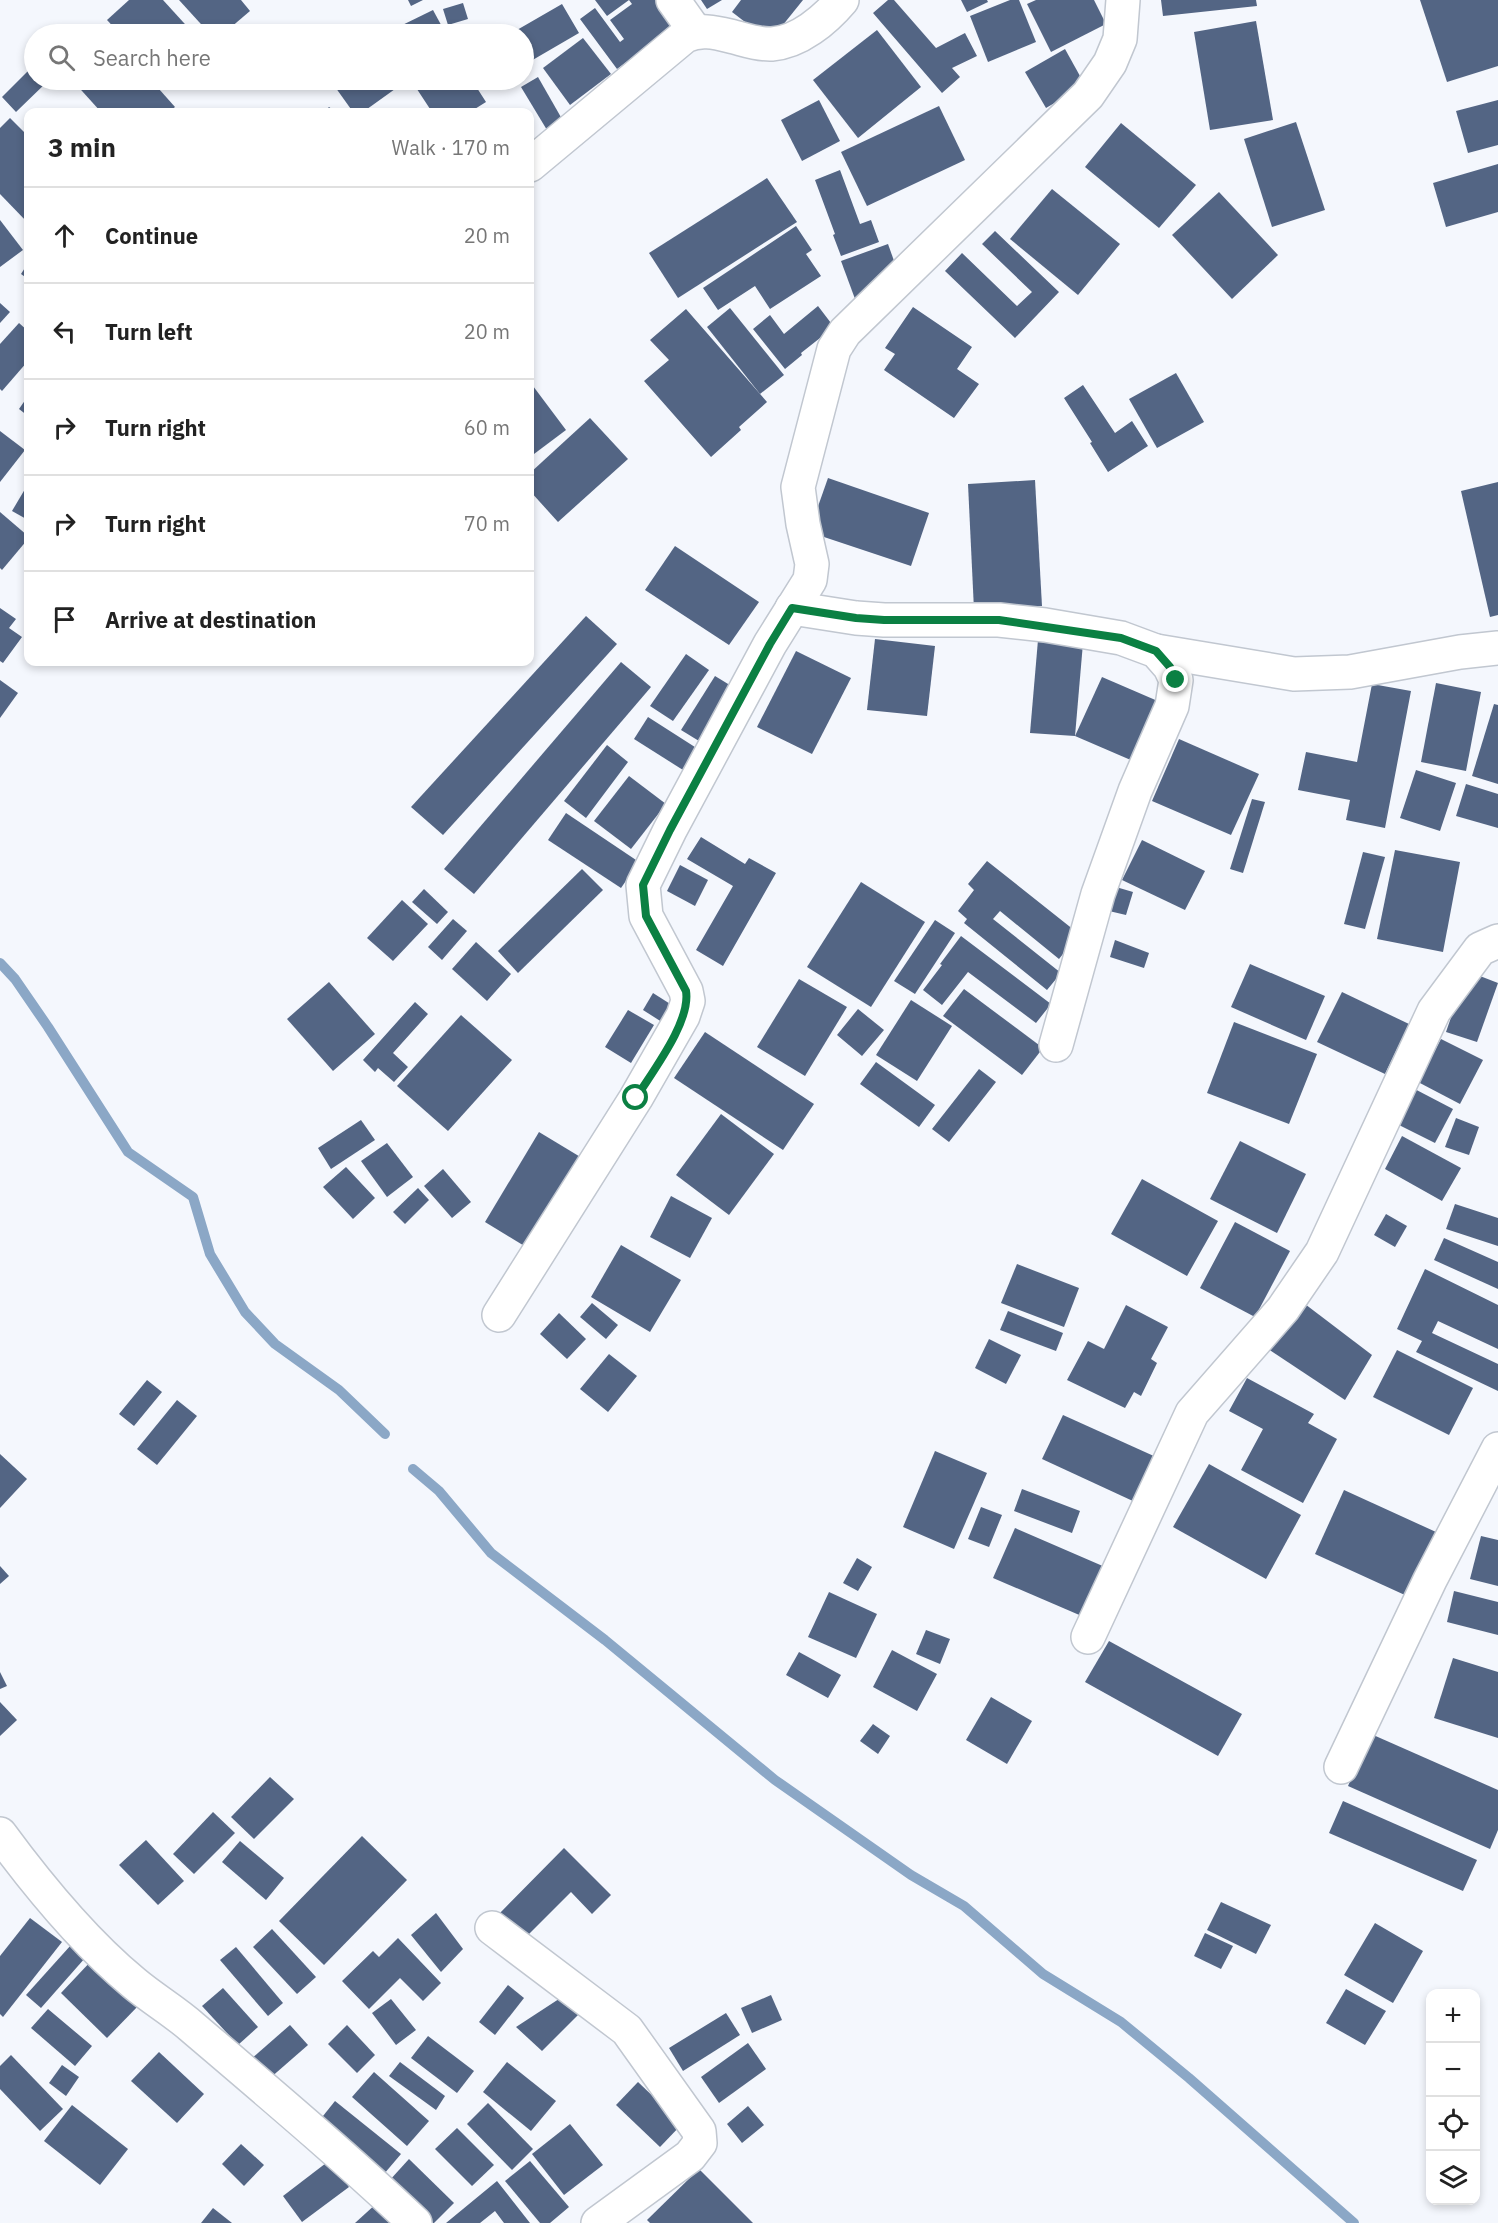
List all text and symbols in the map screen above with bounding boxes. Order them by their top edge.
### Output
search box [24,24,534,90]
icon: search [45,41,78,74]
text: Search here [93,43,211,72]
text: 3 min [48,130,116,164]
text: Walk · 170 m [392,134,510,161]
icon: ahead [48,219,81,252]
text: Continue [105,221,198,250]
text: 20 m [464,222,510,249]
icon: left [48,315,81,348]
text: Turn left [105,317,193,346]
text: 20 m [464,318,510,345]
icon: right [48,411,81,444]
text: Turn right [105,413,206,442]
text: 60 m [464,414,510,441]
icon: right [48,507,81,540]
text: Turn right [105,509,206,538]
text: 70 m [464,510,510,537]
icon: arrive [48,603,81,636]
text: Arrive at destination [105,605,316,634]
route end [1162,666,1188,692]
route start [622,1084,648,1110]
map controls [1426,1989,1480,2205]
button: + [1426,1989,1480,2043]
button: − [1426,2043,1480,2097]
button: locate [1426,2097,1480,2151]
button: layers [1426,2151,1480,2205]

